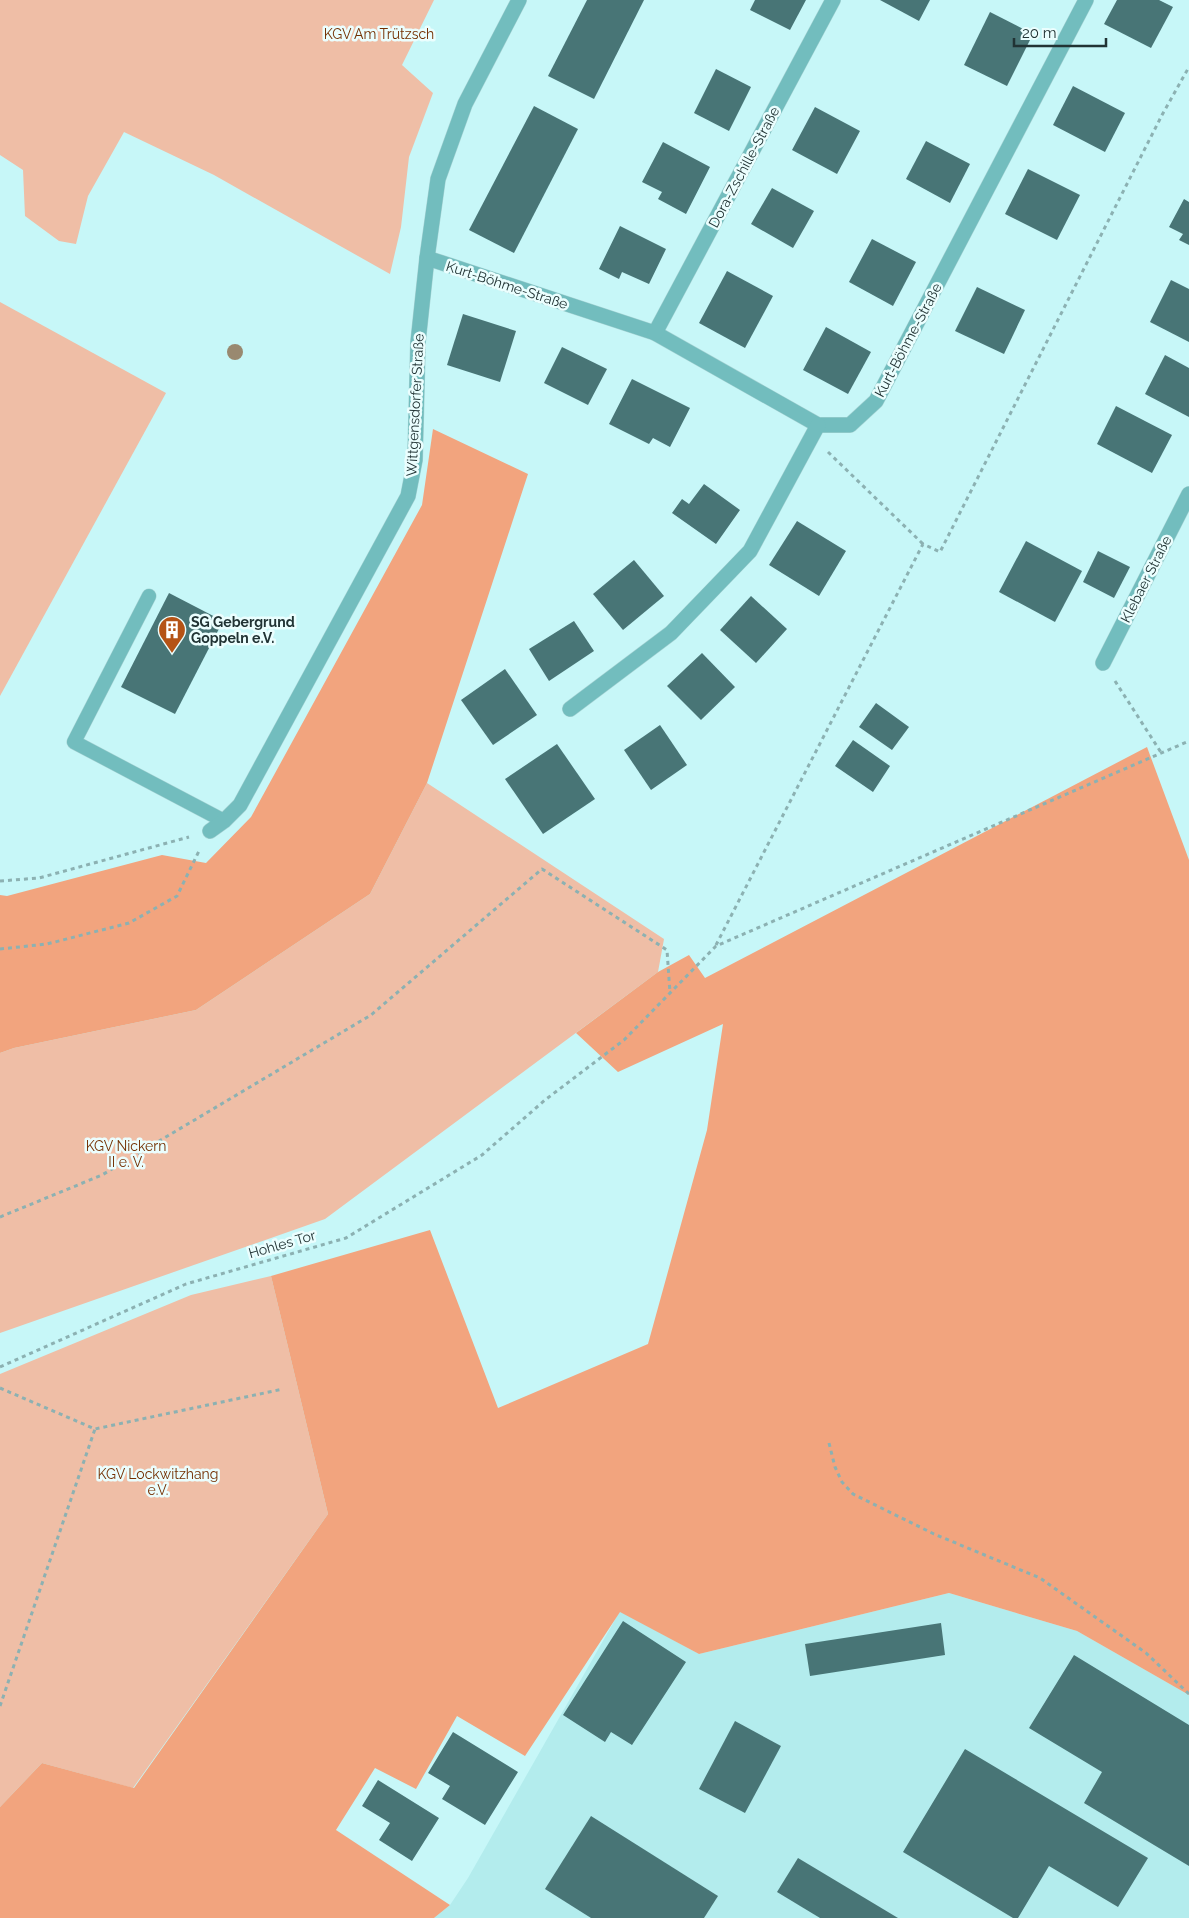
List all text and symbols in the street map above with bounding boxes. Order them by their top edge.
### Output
scale bar [1014,15,1106,47]
text: 20 m [1022,24,1057,42]
park label: KGV Am Trützsch [324,26,434,42]
street label: Dora-Zschille-Straße [705,104,783,230]
street label: Kurt-Böhme-Straße [444,258,570,312]
street label: Kurt-Böhme-Straße [871,280,945,400]
street label: Wittgensdorfer Straße [403,333,427,477]
street label: Klebaer Straße [1117,533,1175,625]
place label: SG Gebergrund Goppeln e.V. [191,614,295,646]
building icon: SG Gebergrund Goppeln e.V. [157,615,187,654]
park label: KGV Nickern II e. V. [86,1138,166,1170]
street label: Hohles Tor [247,1227,317,1261]
park label: KGV Lockwitzhang e.V. [98,1466,218,1498]

